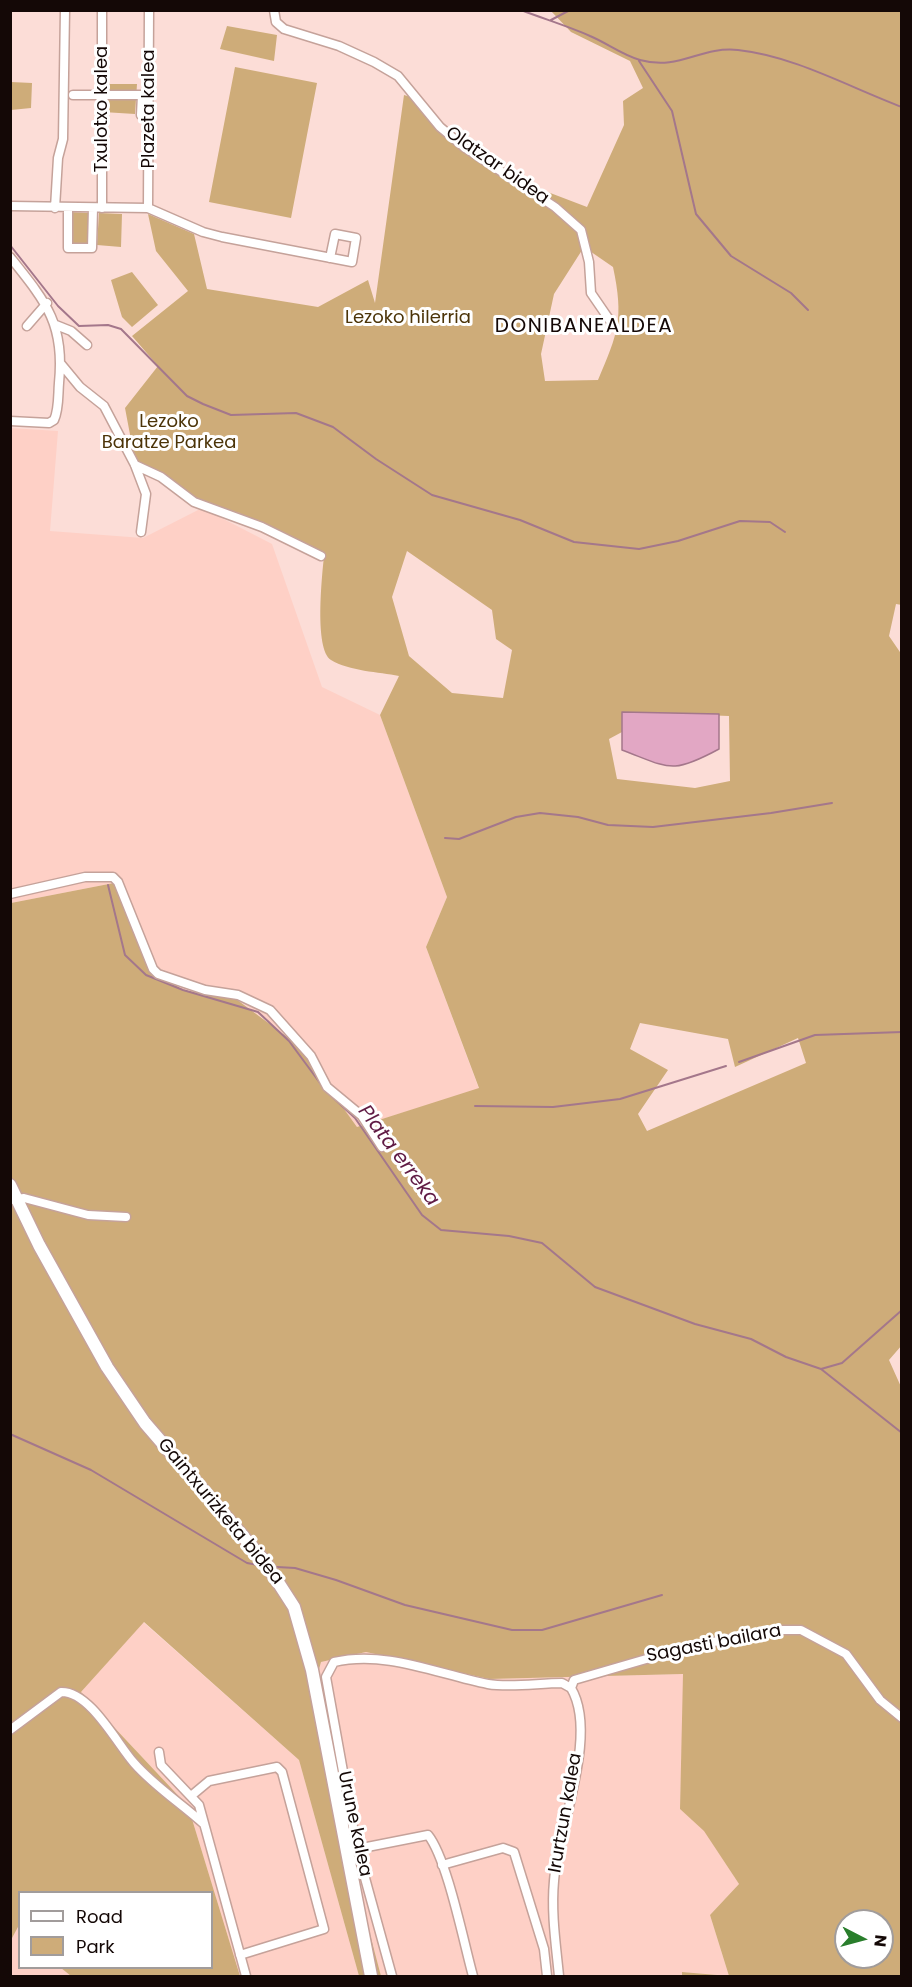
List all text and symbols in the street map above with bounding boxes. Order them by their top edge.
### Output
street label: Txulotxo kalea [91,46,113,172]
street label: Plazeta kalea [138,49,160,169]
street label: Olatzar bidea [441,122,553,210]
park label: Lezoko hilerria [345,307,471,329]
district label: DONIBANEALDEA [495,315,673,339]
park label: Lezoko Baratze Parkea [102,411,236,454]
water label: Plata erreka [352,1101,444,1211]
street label: Gaintxurizketa bidea [153,1435,287,1589]
street label: Sagasti bailara [645,1620,783,1668]
street label: Irurtzun kalea [545,1751,587,1875]
street label: Urune kalea [332,1769,376,1879]
legend [18,1891,213,1969]
text: Road [76,1904,123,1929]
north arrow [834,1909,894,1969]
text: Park [76,1934,115,1959]
text: N [868,1934,892,1948]

